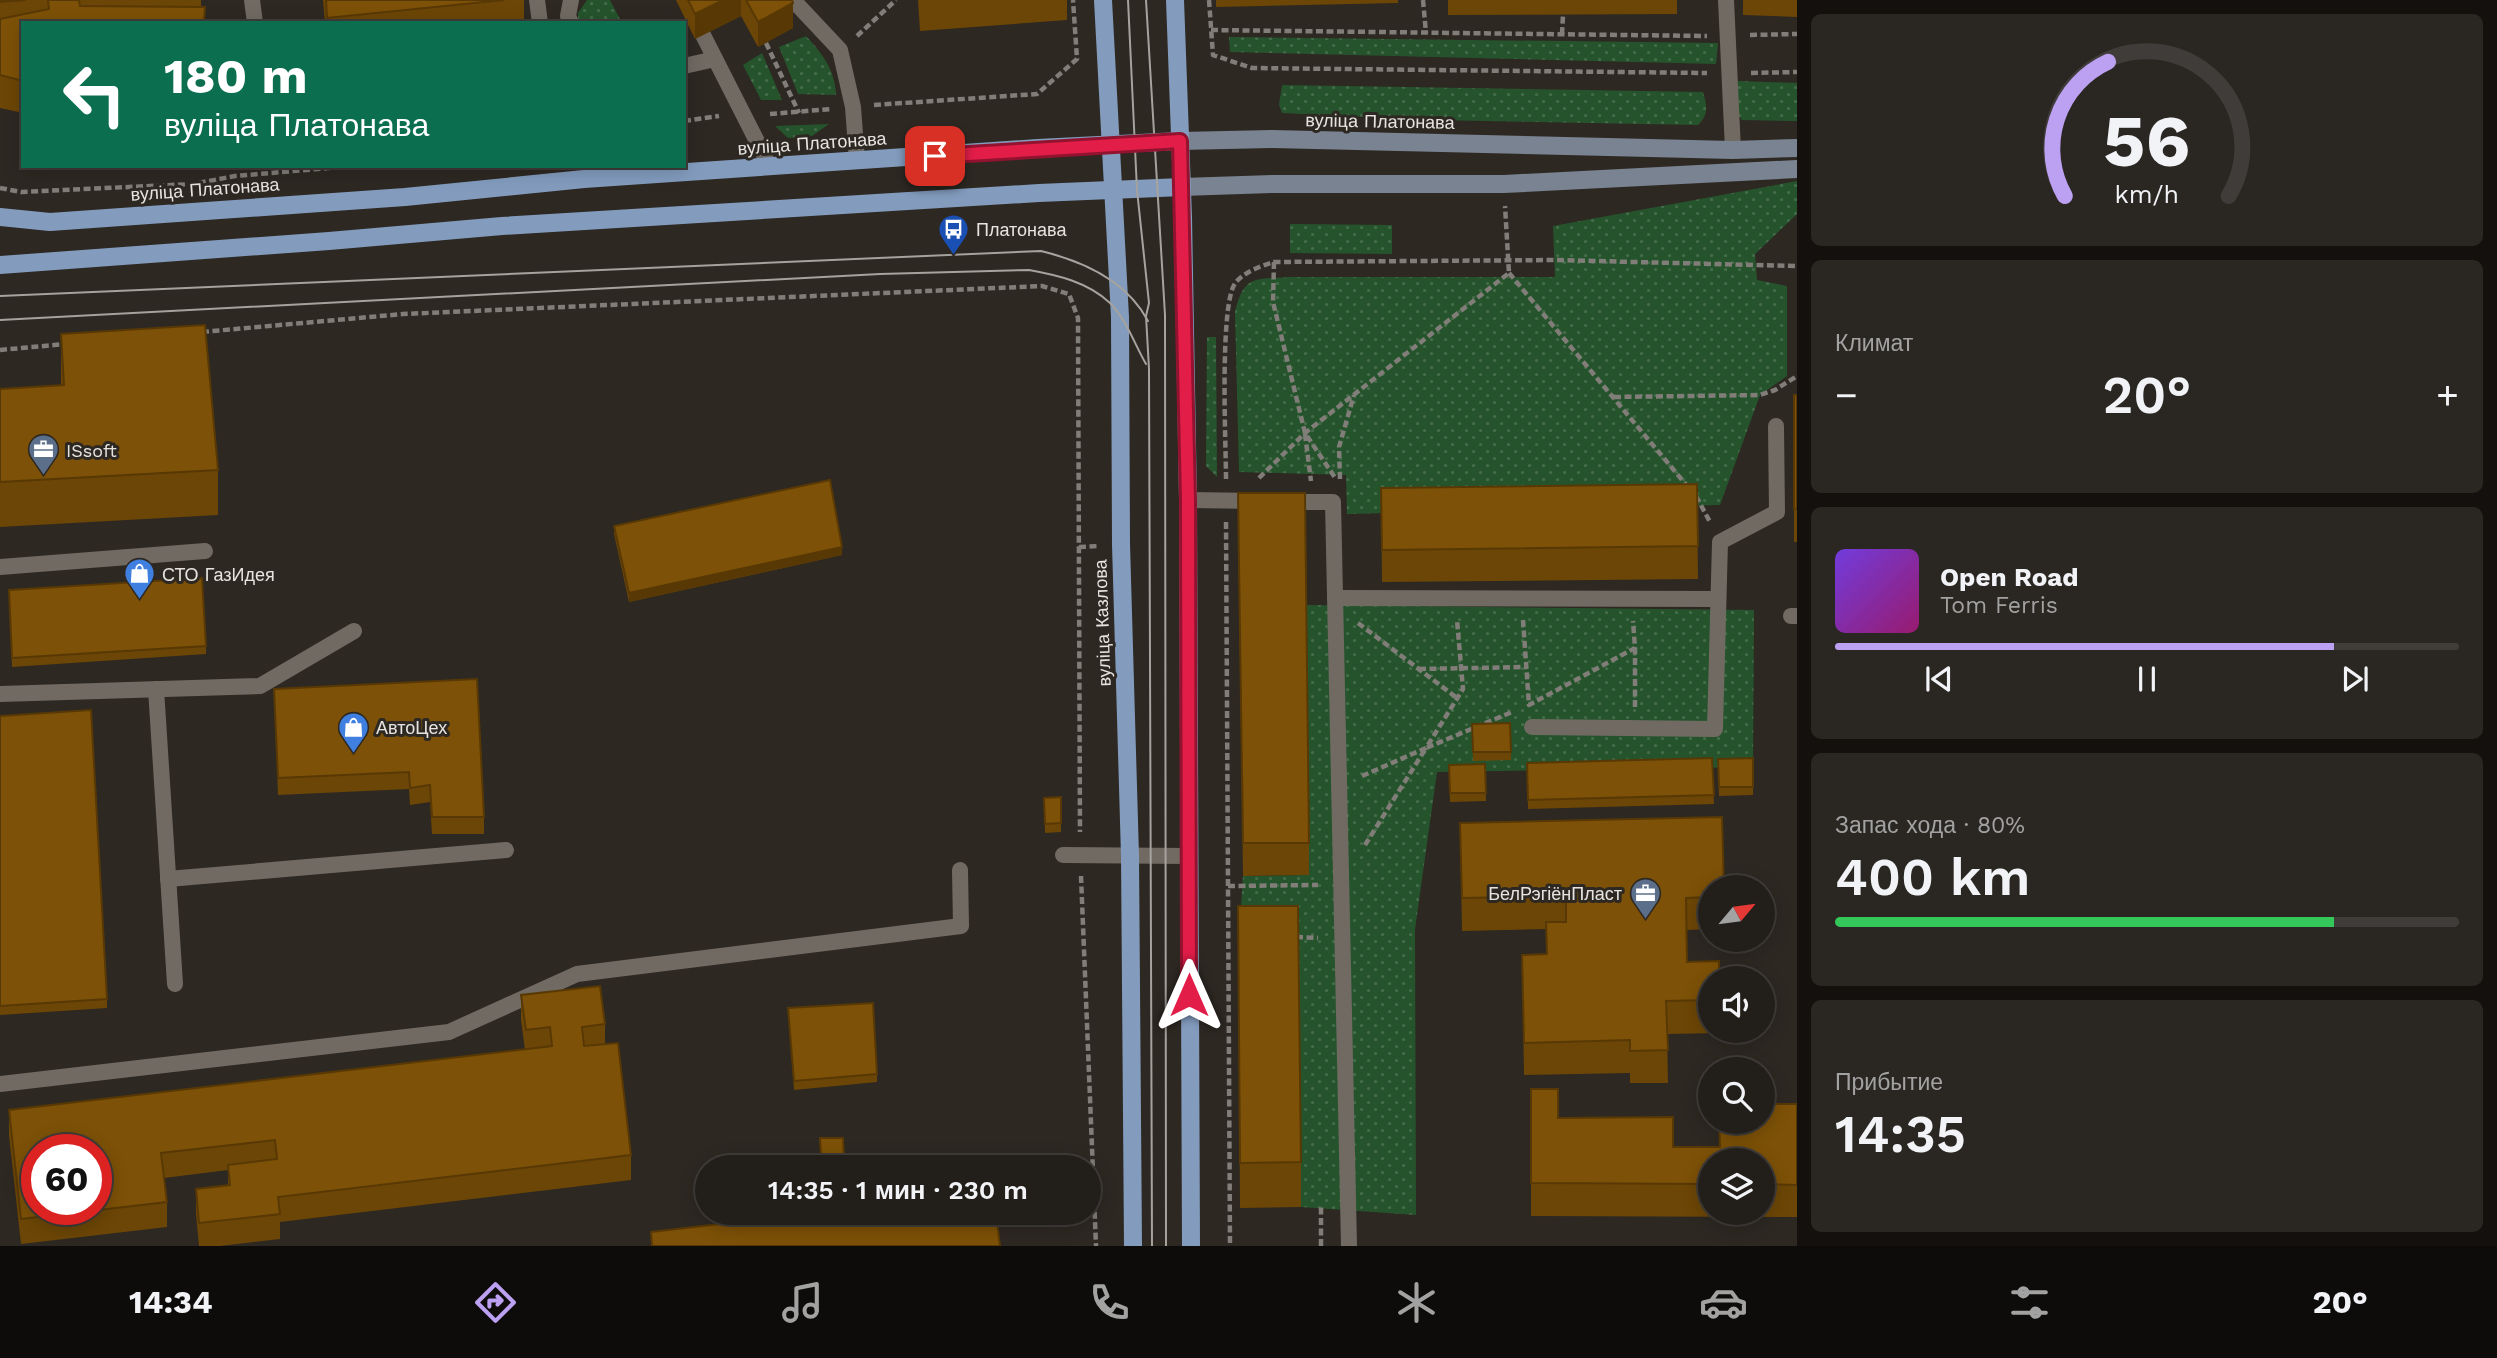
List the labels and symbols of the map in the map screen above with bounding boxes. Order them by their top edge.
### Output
street label: вуліца Платонава [1305,109,1456,133]
pin [905,126,965,186]
street label: вуліца Платонава [737,127,888,159]
street label: вуліца Платонава [130,173,281,205]
bus stop icon: Платонава [936,212,970,256]
place label: Платонава [976,219,1067,240]
office icon: ISsoft [26,433,60,477]
place label: ISsoft [66,440,117,461]
shop icon: СТО ГазИдея [122,557,156,601]
street label: вуліца Казлова [1089,558,1115,687]
place label: СТО ГазИдея [162,564,275,585]
shop icon: АвтоЦех [336,710,370,754]
place label: АвтоЦех [376,717,447,738]
north arrow [1698,875,1774,952]
office icon: БелРэгіёнПласт [1628,876,1662,920]
place label: БелРэгіёнПласт [1488,883,1622,904]
position arrow [1152,958,1226,1032]
speed limit sign: 60 [21,1134,112,1225]

